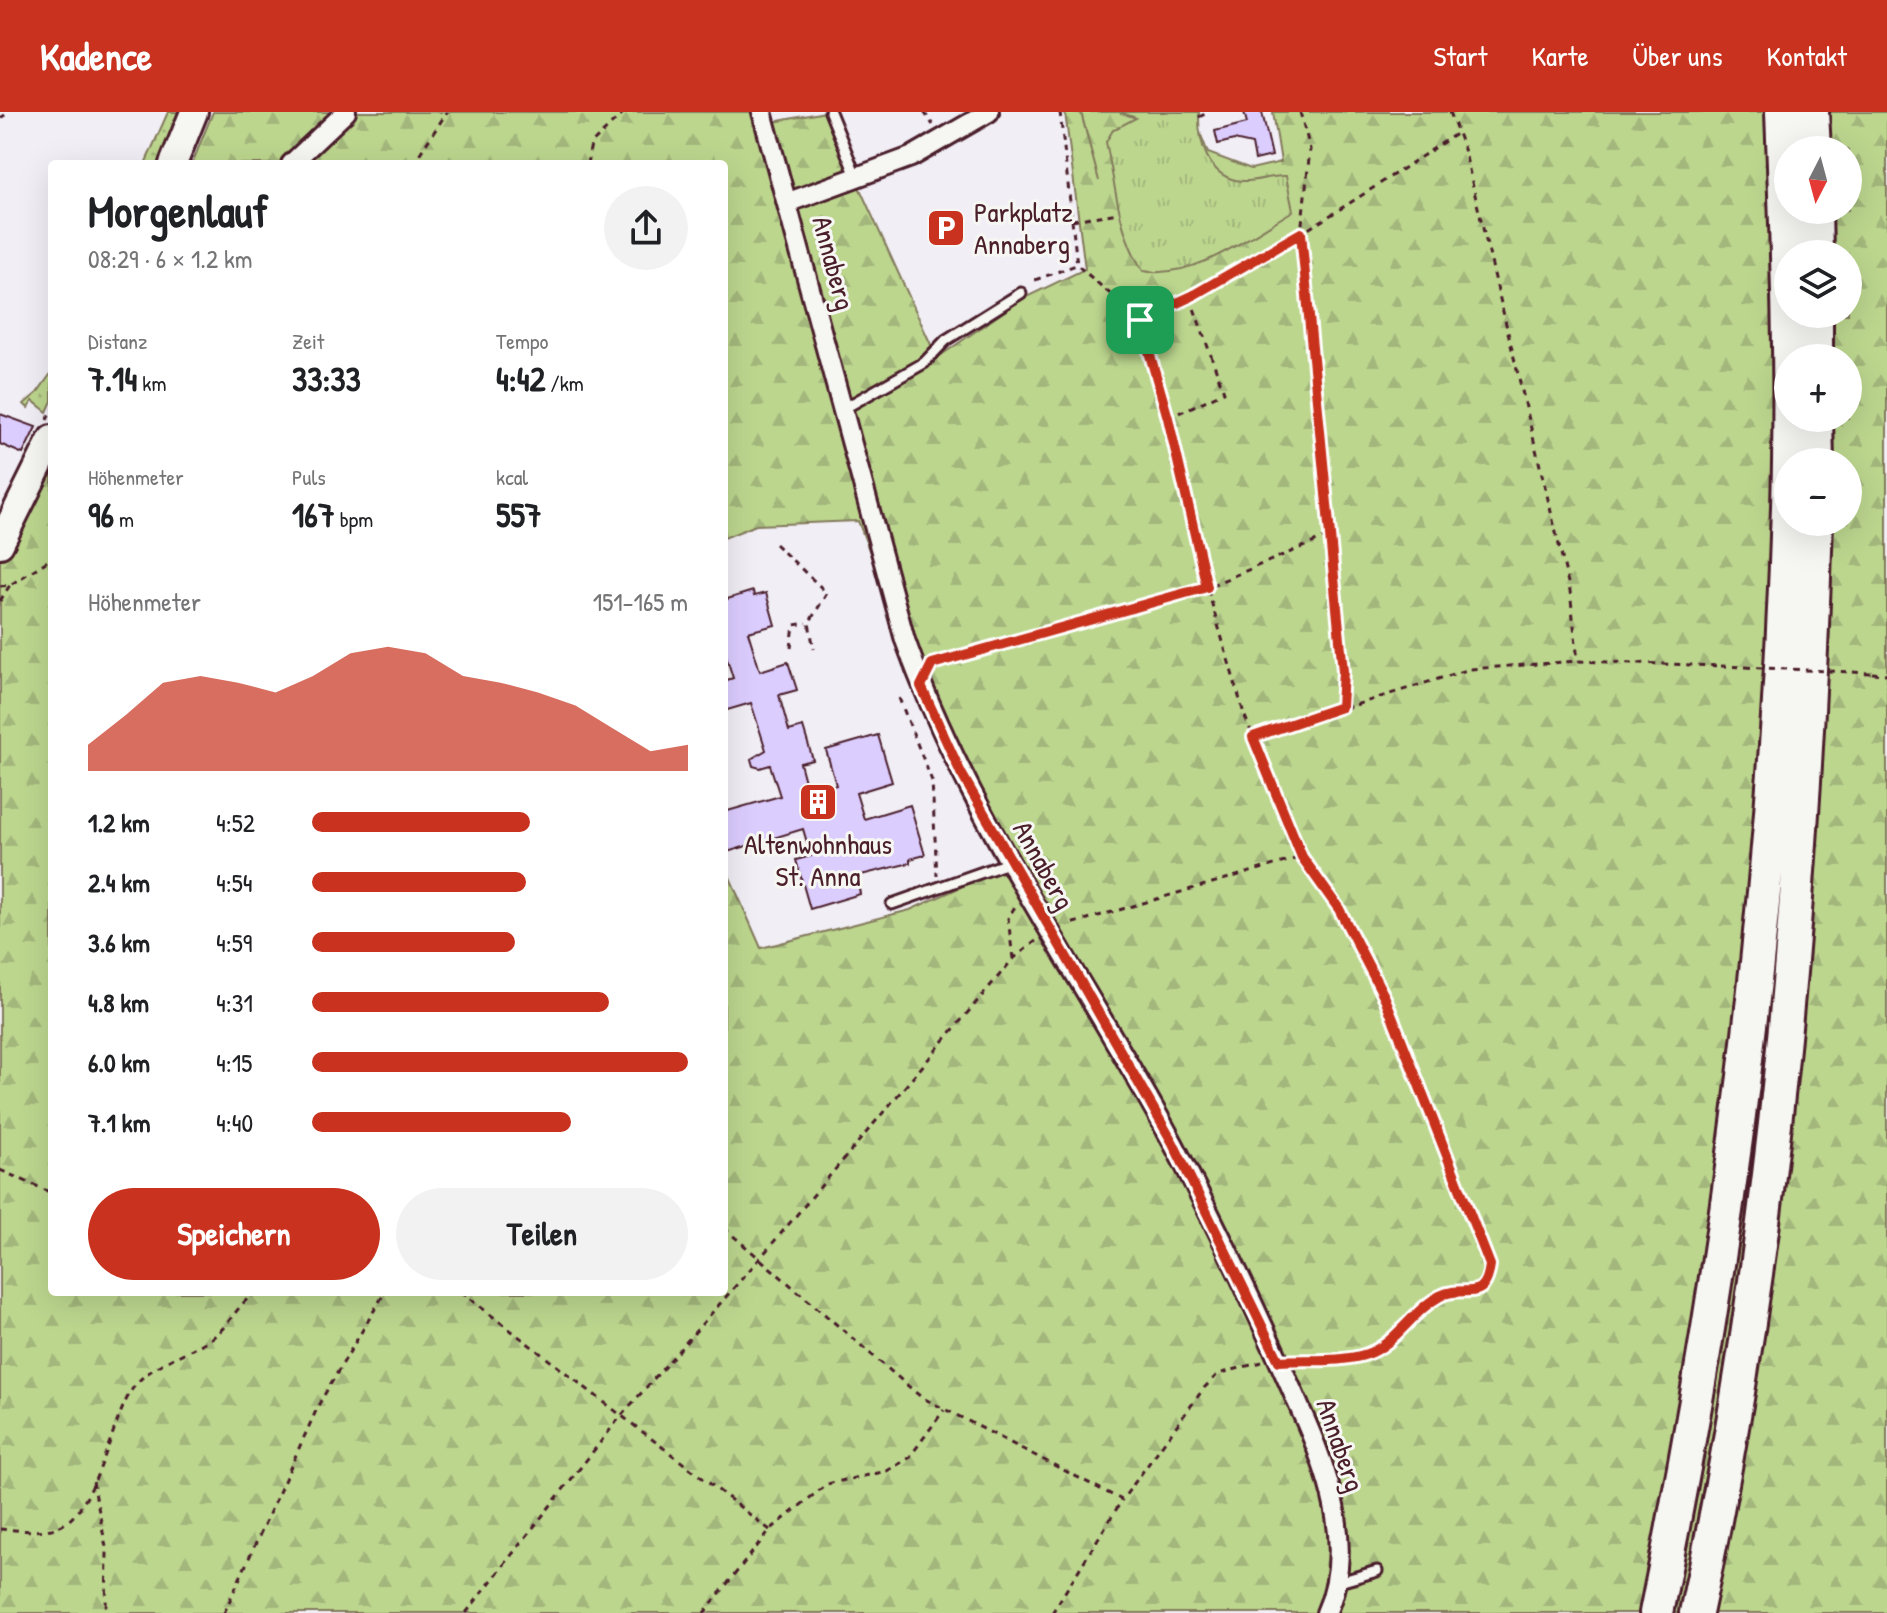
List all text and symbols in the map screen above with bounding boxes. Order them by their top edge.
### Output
text: Kadence [40,30,152,82]
text: Start [1434,37,1487,75]
text: Karte [1531,37,1589,75]
text: Über uns [1633,37,1723,75]
text: Kontakt [1767,37,1847,75]
north arrow [1774,136,1862,224]
map controls [1774,136,1862,536]
text: Morgenlauf [88,181,268,241]
button: share [604,186,688,270]
place label: Parkplatz Annaberg [974,193,1073,263]
parking icon: Parkplatz Annaberg [925,207,967,249]
street label: Annaberg [803,212,865,314]
button: layers [1774,240,1862,328]
text: 08:29 · 6 × 1.2 km [88,241,253,276]
pin [1106,286,1174,354]
icon: arrive [1118,298,1162,342]
text: Distanz [88,326,147,356]
text: Zeit [292,326,324,356]
text: Tempo [496,326,548,356]
button: + [1774,344,1862,432]
text: 7.14 [88,356,137,402]
text: 33:33 [292,356,361,402]
text: 4:42 [496,356,545,402]
text: km [137,368,166,398]
text: /km [545,368,584,398]
button: − [1774,448,1862,536]
text: Höhenmeter [88,462,184,492]
text: Puls [292,462,326,492]
text: kcal [496,462,528,492]
text: 96 [88,492,114,538]
text: 167 [292,492,335,538]
text: 557 [496,492,542,538]
text: m [114,504,134,534]
text: bpm [335,504,373,534]
text: Höhenmeter [88,584,201,619]
text: 151–165 m [593,584,688,619]
building icon: Altenwohnhaus St. Anna [797,781,839,823]
text: 1.2 km [88,805,150,840]
text: 4:52 [216,805,255,840]
street label: Annaberg [1004,814,1084,916]
place label: Altenwohnhaus St. Anna [744,825,892,895]
text: 2.4 km [88,865,150,900]
text: 4:54 [216,865,253,900]
text: 3.6 km [88,925,150,960]
text: 4:59 [216,925,252,960]
text: 4.8 km [88,985,149,1020]
text: 4:31 [216,985,253,1020]
text: 6.0 km [88,1045,150,1080]
text: 4:15 [216,1045,252,1080]
text: 7.1 km [88,1105,150,1140]
text: 4:40 [216,1105,253,1140]
button: Speichern [88,1188,380,1280]
button: Teilen [396,1188,688,1280]
street label: Annaberg [1307,1393,1375,1497]

